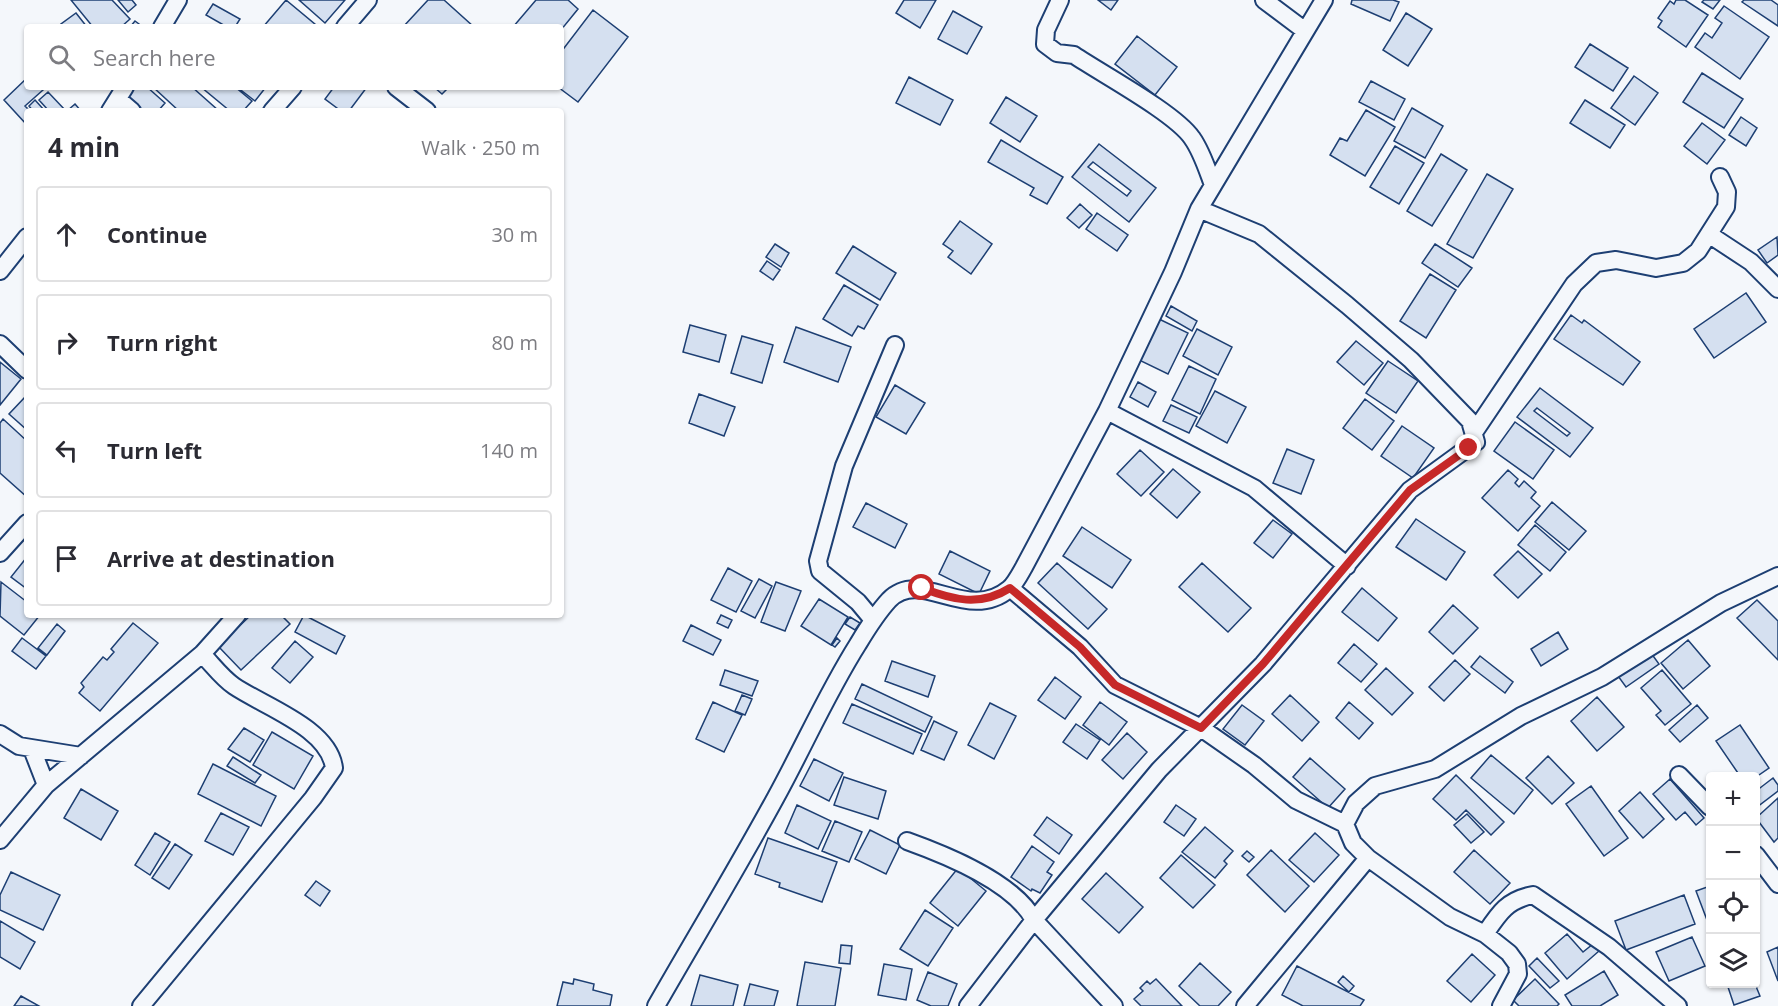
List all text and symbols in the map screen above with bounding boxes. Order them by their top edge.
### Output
search box [24,24,564,90]
icon: search [45,41,78,74]
text: Search here [93,42,216,72]
text: 4 min [48,129,120,165]
text: Walk · 250 m [421,134,540,161]
icon: ahead [50,218,83,251]
text: Continue [107,219,207,249]
text: 30 m [491,221,538,248]
icon: right [50,326,83,359]
text: Turn right [107,327,218,357]
text: 80 m [491,329,538,356]
icon: left [50,434,83,467]
route end [1455,434,1481,460]
text: Turn left [107,435,202,465]
text: 140 m [480,437,538,464]
icon: arrive [50,542,83,575]
text: Arrive at destination [107,543,335,573]
route start [908,574,934,600]
map controls [1706,772,1760,988]
button: + [1706,772,1760,826]
button: − [1706,826,1760,880]
button: locate [1706,880,1760,934]
button: layers [1706,934,1760,988]

